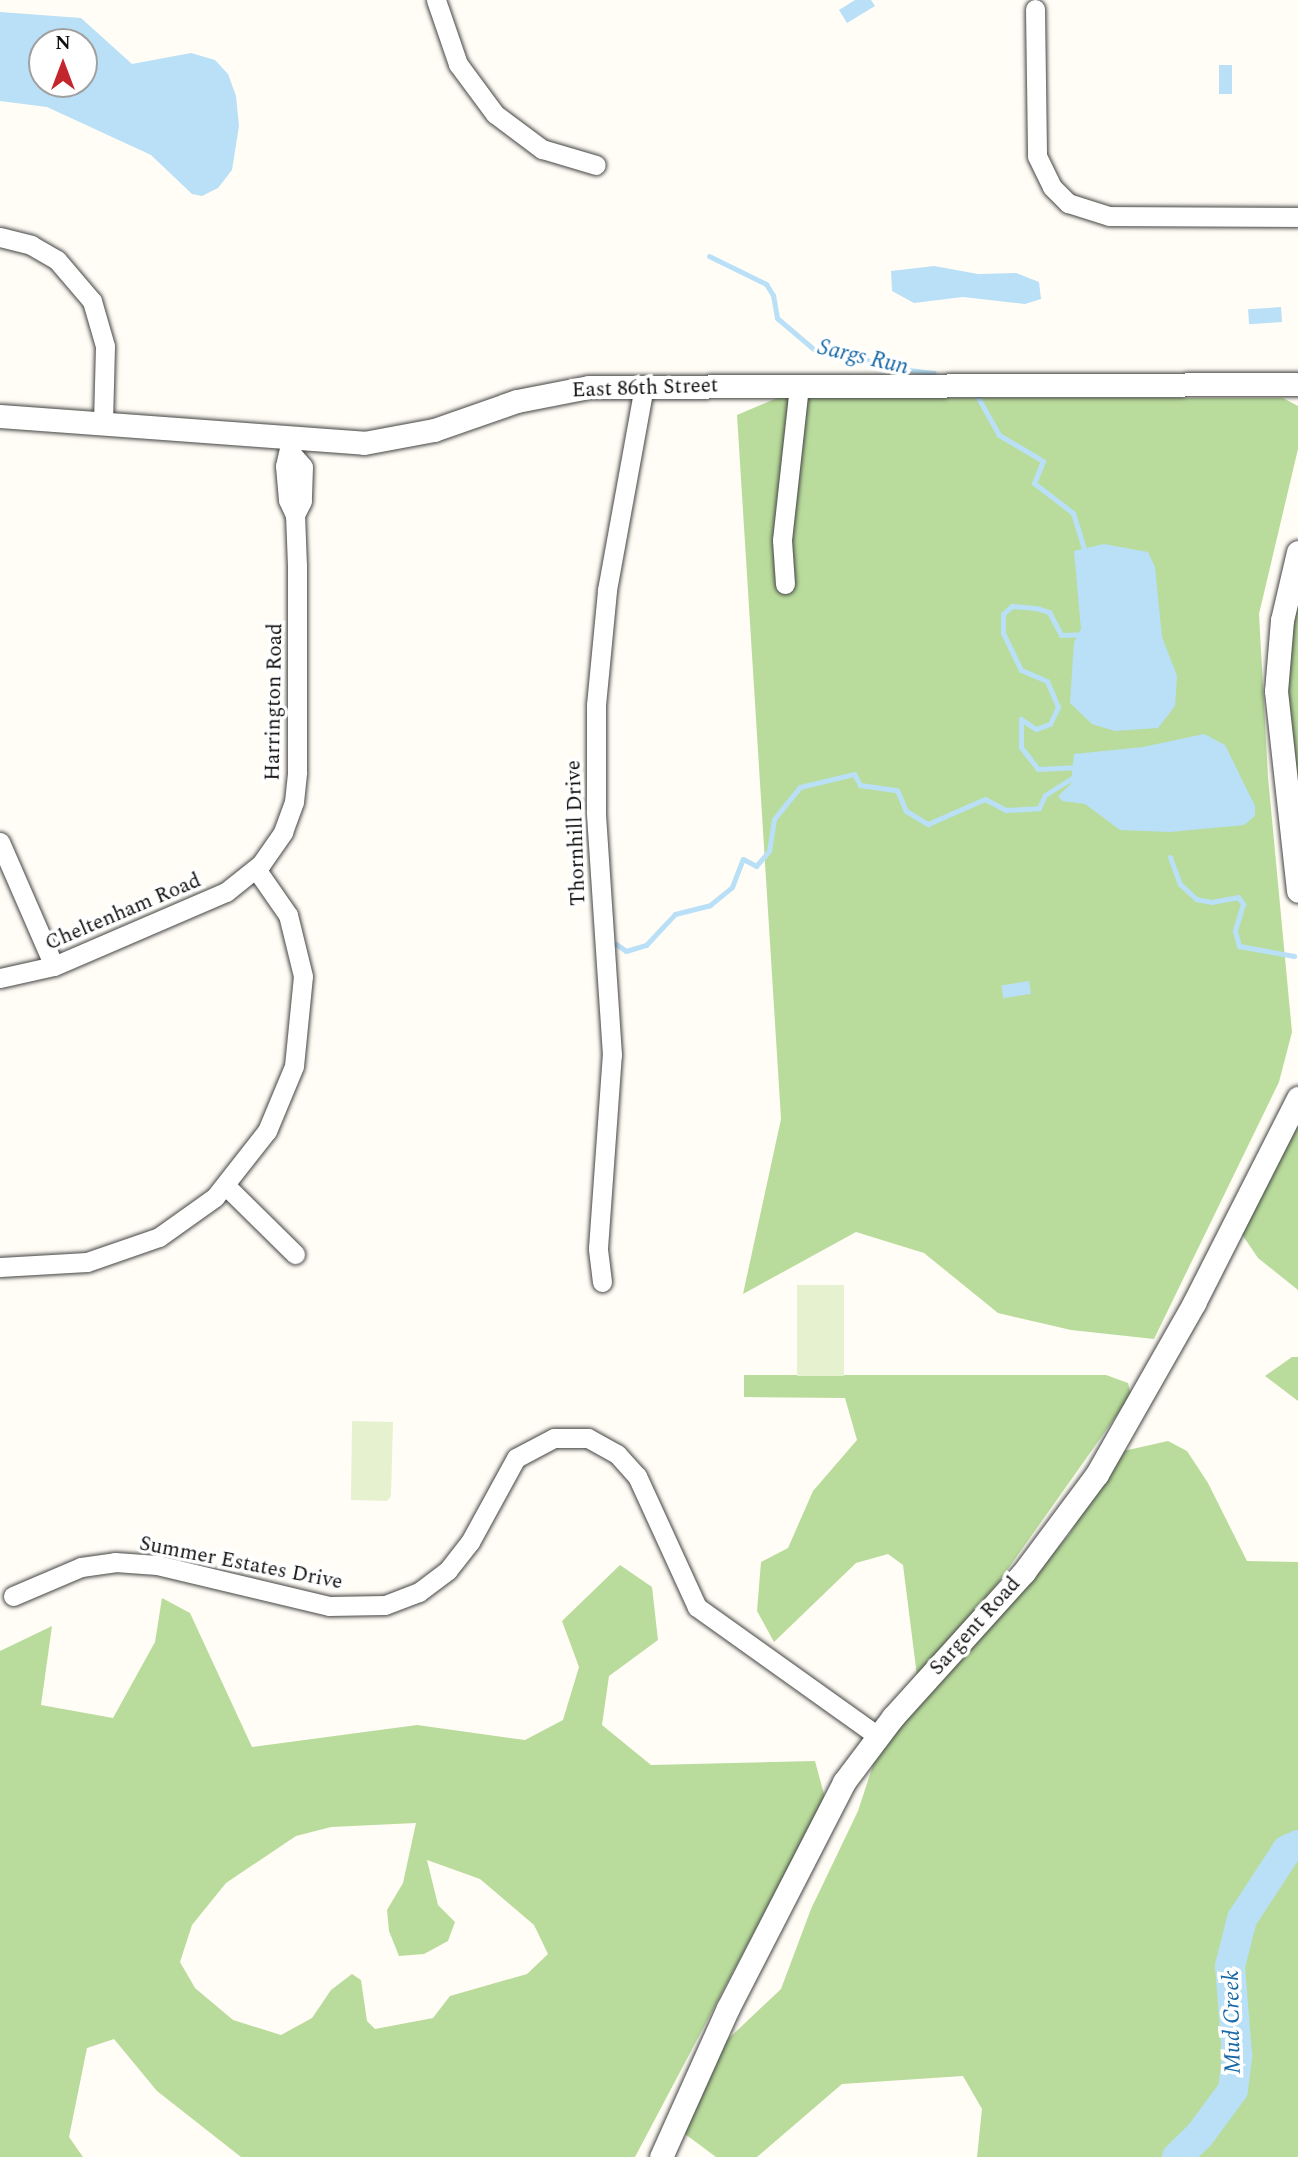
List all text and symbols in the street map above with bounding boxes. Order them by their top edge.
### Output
north arrow [28,28,98,98]
text: N [55,29,71,58]
water label: Sargs Run [815,334,911,382]
street label: East 86th Street [571,373,719,403]
street label: Harrington Road [260,623,288,781]
street label: Thornhill Drive [561,760,591,906]
street label: Cheltenham Road [41,868,205,956]
street label: Summer Estates Drive [137,1531,345,1595]
street label: Sargent Road [924,1572,1026,1680]
water label: Mud Creek [1218,1970,1248,2074]

